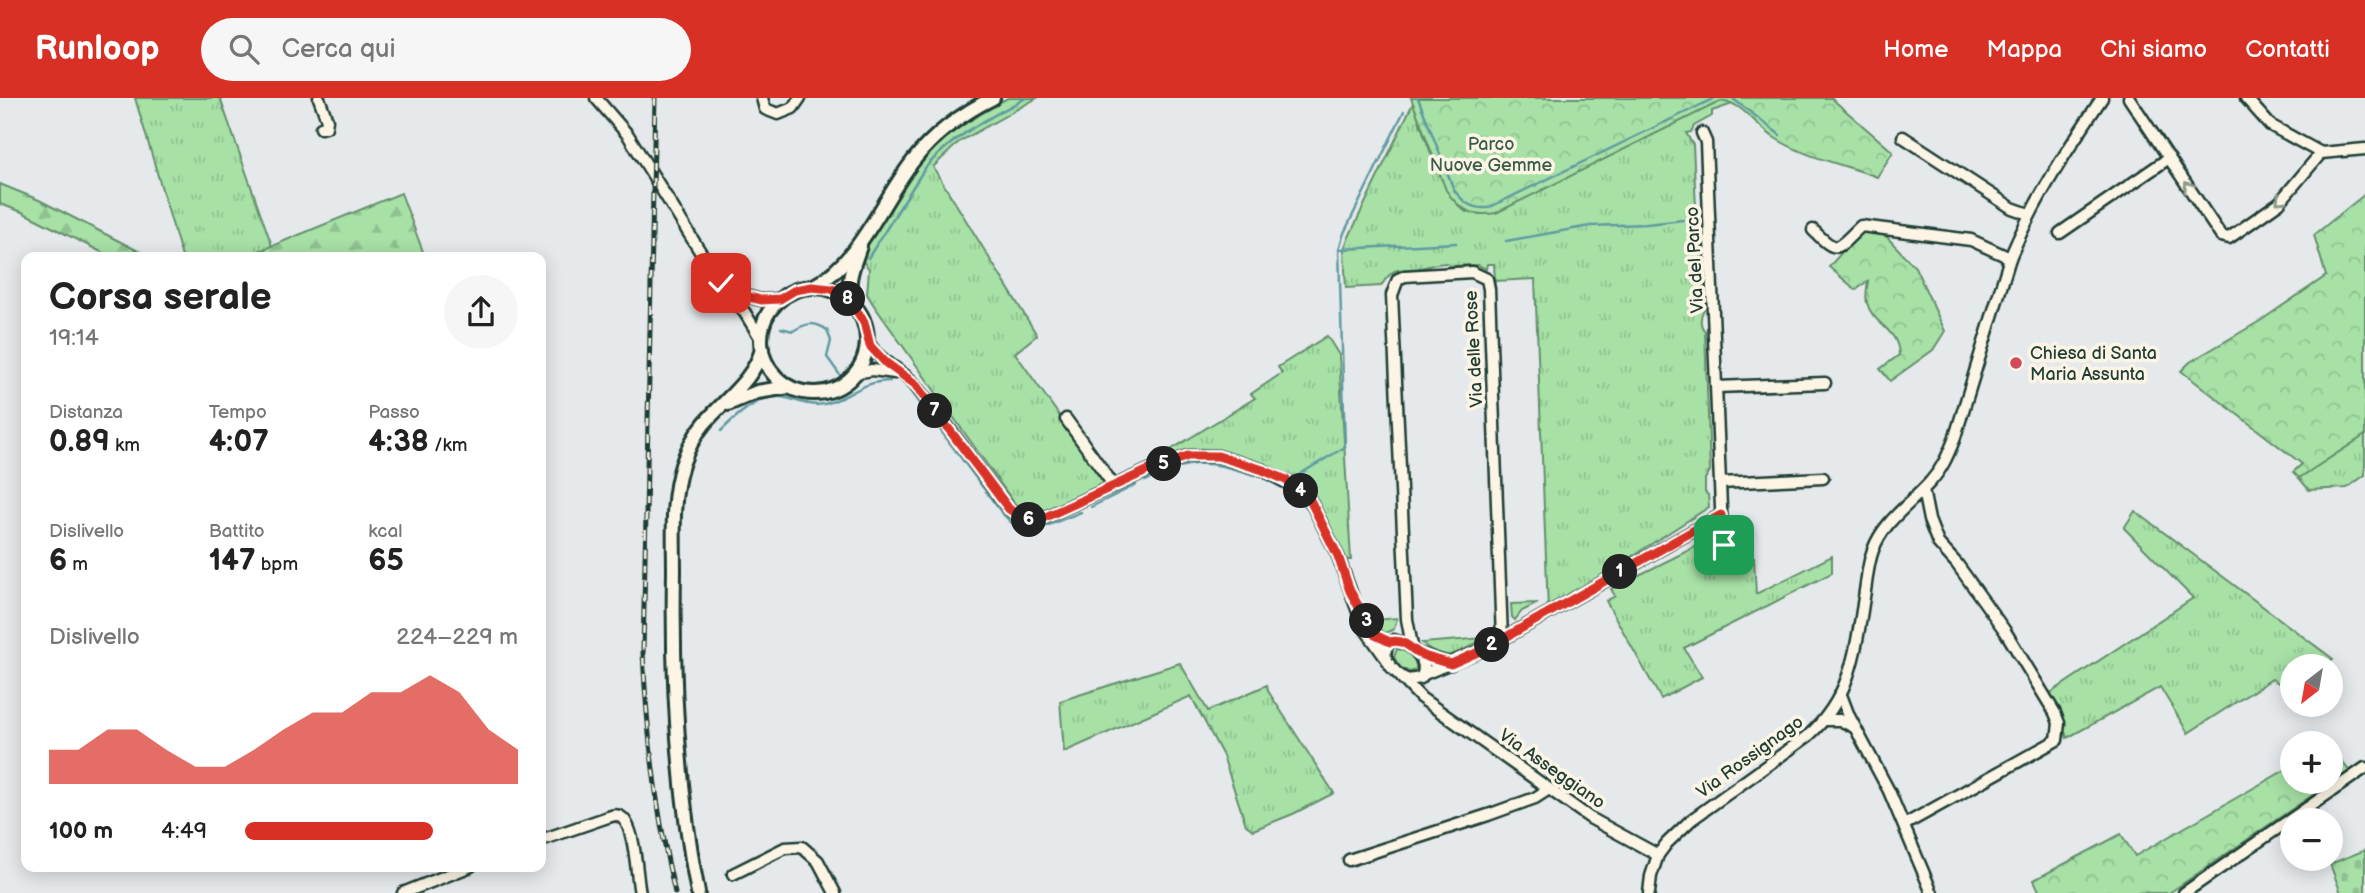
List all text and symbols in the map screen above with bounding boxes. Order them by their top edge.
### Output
search box [201,18,691,81]
text: Runloop [35,29,159,69]
icon: search [225,30,263,68]
text: Cerca qui [281,34,395,65]
text: Home [1883,35,1948,64]
text: Mappa [1986,35,2062,64]
text: Chi siamo [2100,35,2207,64]
text: Contatti [2245,35,2330,64]
park label: Parco Nuove Gemme [1430,134,1552,176]
one-way arrow [2184,181,2196,194]
one-way arrow [2275,192,2288,205]
street label: Via del Parco [1682,206,1708,314]
pin [691,253,751,313]
icon: check [702,264,740,302]
text: Corsa serale [49,275,272,320]
button: share [444,275,518,349]
pin: 8 [830,282,866,316]
text: 8 [842,287,853,310]
street label: Via delle Rose [1460,290,1488,408]
text: 19:14 [49,324,99,352]
place label: Chiesa di Santa Maria Assunta [2030,343,2157,385]
marker: Chiesa di Santa Maria Assunta [2008,355,2024,371]
pin: 7 [918,394,953,428]
text: 7 [929,399,940,422]
text: Distanza [49,401,123,424]
text: Tempo [209,401,267,424]
text: Passo [368,401,420,424]
text: 0.89 [49,424,110,460]
text: 4:07 [209,424,269,460]
text: 4:38 [368,424,429,460]
text: km [110,434,140,457]
text: /km [429,434,468,457]
pin: 5 [1146,446,1182,482]
text: 5 [1158,452,1169,475]
pin: 4 [1284,474,1318,508]
text: 4 [1295,479,1306,502]
pin: 6 [1012,502,1046,538]
text: 6 [1023,508,1034,531]
pin [1694,515,1754,575]
text: Dislivello [49,520,124,543]
text: Battito [209,520,265,543]
text: kcal [368,520,402,543]
icon: arrive [1705,526,1743,564]
text: 6 [49,543,67,579]
text: 147 [209,543,256,579]
text: 65 [368,543,404,579]
text: m [67,553,88,576]
text: bpm [256,553,298,576]
pin: 1 [1602,554,1638,589]
text: 1 [1616,560,1624,583]
pin: 3 [1350,603,1384,638]
text: 3 [1361,609,1372,632]
text: Dislivello [49,623,140,651]
text: 224–229 m [396,623,518,651]
pin: 2 [1474,628,1510,662]
text: 2 [1486,633,1497,656]
north arrow [2280,654,2343,718]
map controls [2280,654,2343,871]
street label: Via Rossignago [1693,711,1807,803]
street label: Via Asseggiano [1495,725,1609,813]
button: + [2280,731,2343,794]
button: − [2280,808,2343,871]
text: 100 m [49,817,113,845]
text: 4:49 [161,817,207,845]

